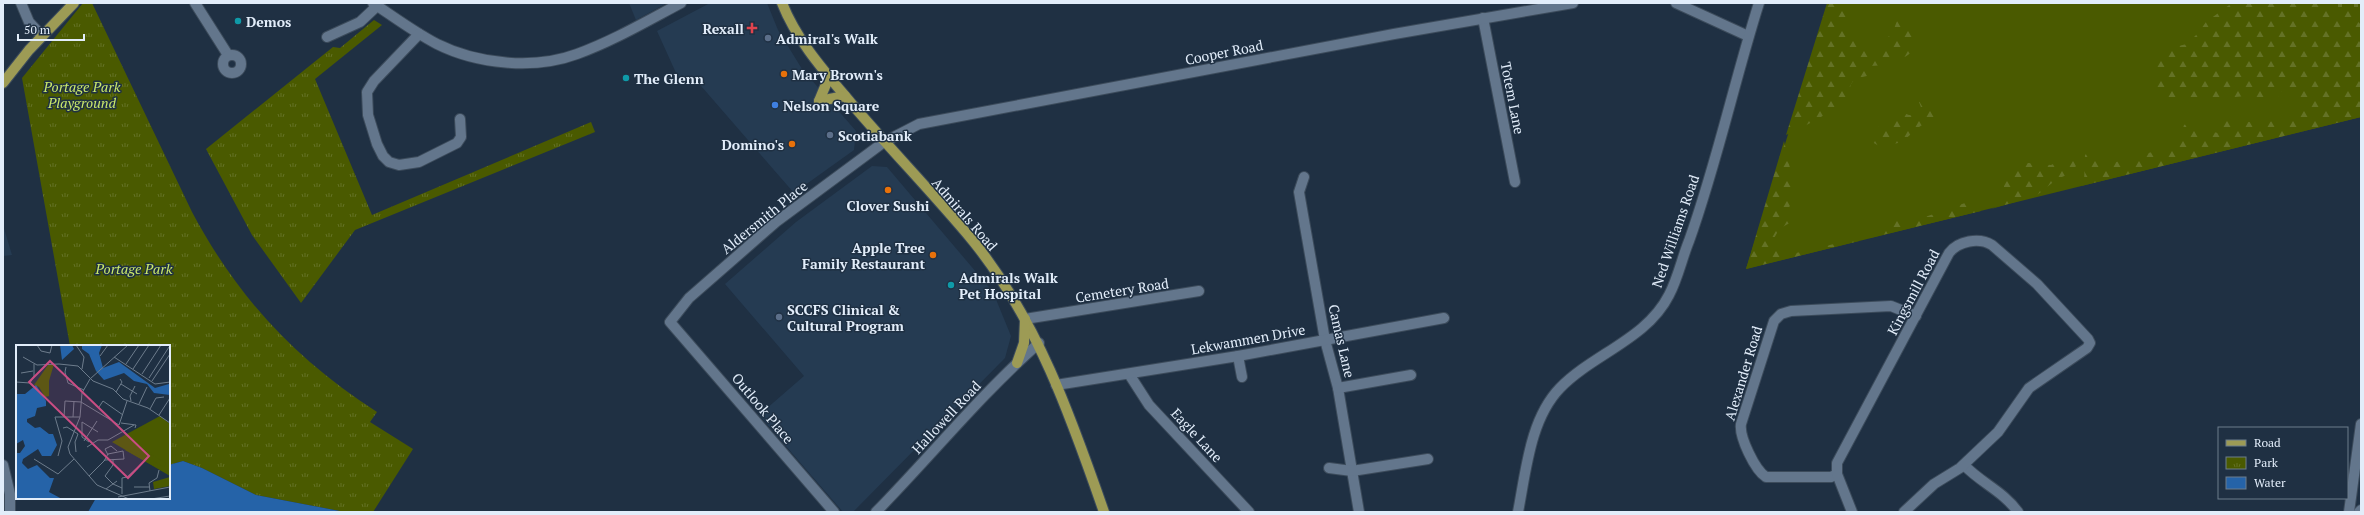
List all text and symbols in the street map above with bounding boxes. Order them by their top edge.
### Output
place label: Demos [246,12,291,31]
scale bar [18,16,84,42]
marker: Demos [233,16,243,26]
place label: Rexall [702,19,744,38]
text: 50 m [24,22,51,37]
marker: Rexall [747,23,757,33]
place label: Admiral's Walk [776,29,879,48]
marker: Admiral's Walk [763,33,773,43]
street label: Cooper Road [1183,35,1265,69]
street label: Totem Lane [1497,60,1529,136]
place label: Mary Brown's [792,65,883,84]
place label: The Glenn [634,69,704,88]
marker: Mary Brown's [779,69,789,79]
marker: The Glenn [621,73,631,83]
park label: Portage Park Playground [43,77,121,112]
place label: Nelson Square [783,96,880,115]
marker: Nelson Square [770,100,780,110]
place label: Scotiabank [838,126,913,145]
marker: Scotiabank [825,130,835,140]
place label: Domino's [722,135,784,154]
marker: Domino's [787,139,797,149]
street label: Ned Williams Road [1647,172,1703,290]
street label: Admirals Road [928,173,1002,255]
street label: Aldersmith Place [717,176,811,258]
marker: Clover Sushi [883,185,893,195]
place label: Clover Sushi [846,196,930,215]
place label: Apple Tree Family Restaurant [802,238,925,273]
street label: Kingsmill Road [1882,246,1944,338]
marker: Apple Tree Family Restaurant [928,250,938,260]
park label: Portage Park [95,259,173,278]
place label: Admirals Walk Pet Hospital [959,268,1059,303]
street label: Cemetery Road [1074,273,1170,307]
marker: Admirals Walk Pet Hospital [946,280,956,290]
place label: SCCFS Clinical & Cultural Program [787,300,904,335]
street label: Camas Lane [1324,302,1360,380]
marker: SCCFS Clinical & Cultural Program [774,312,784,322]
street label: Lekwammen Drive [1189,320,1307,358]
street label: Alexander Road [1720,323,1766,423]
inset map [16,345,170,499]
street label: Outlook Place [728,369,798,447]
street label: Hallowell Road [907,376,985,458]
street label: Eagle Lane [1167,404,1227,466]
legend [2218,427,2348,499]
text: Road [2254,435,2281,450]
text: Park [2254,455,2279,470]
text: Water [2254,475,2286,490]

